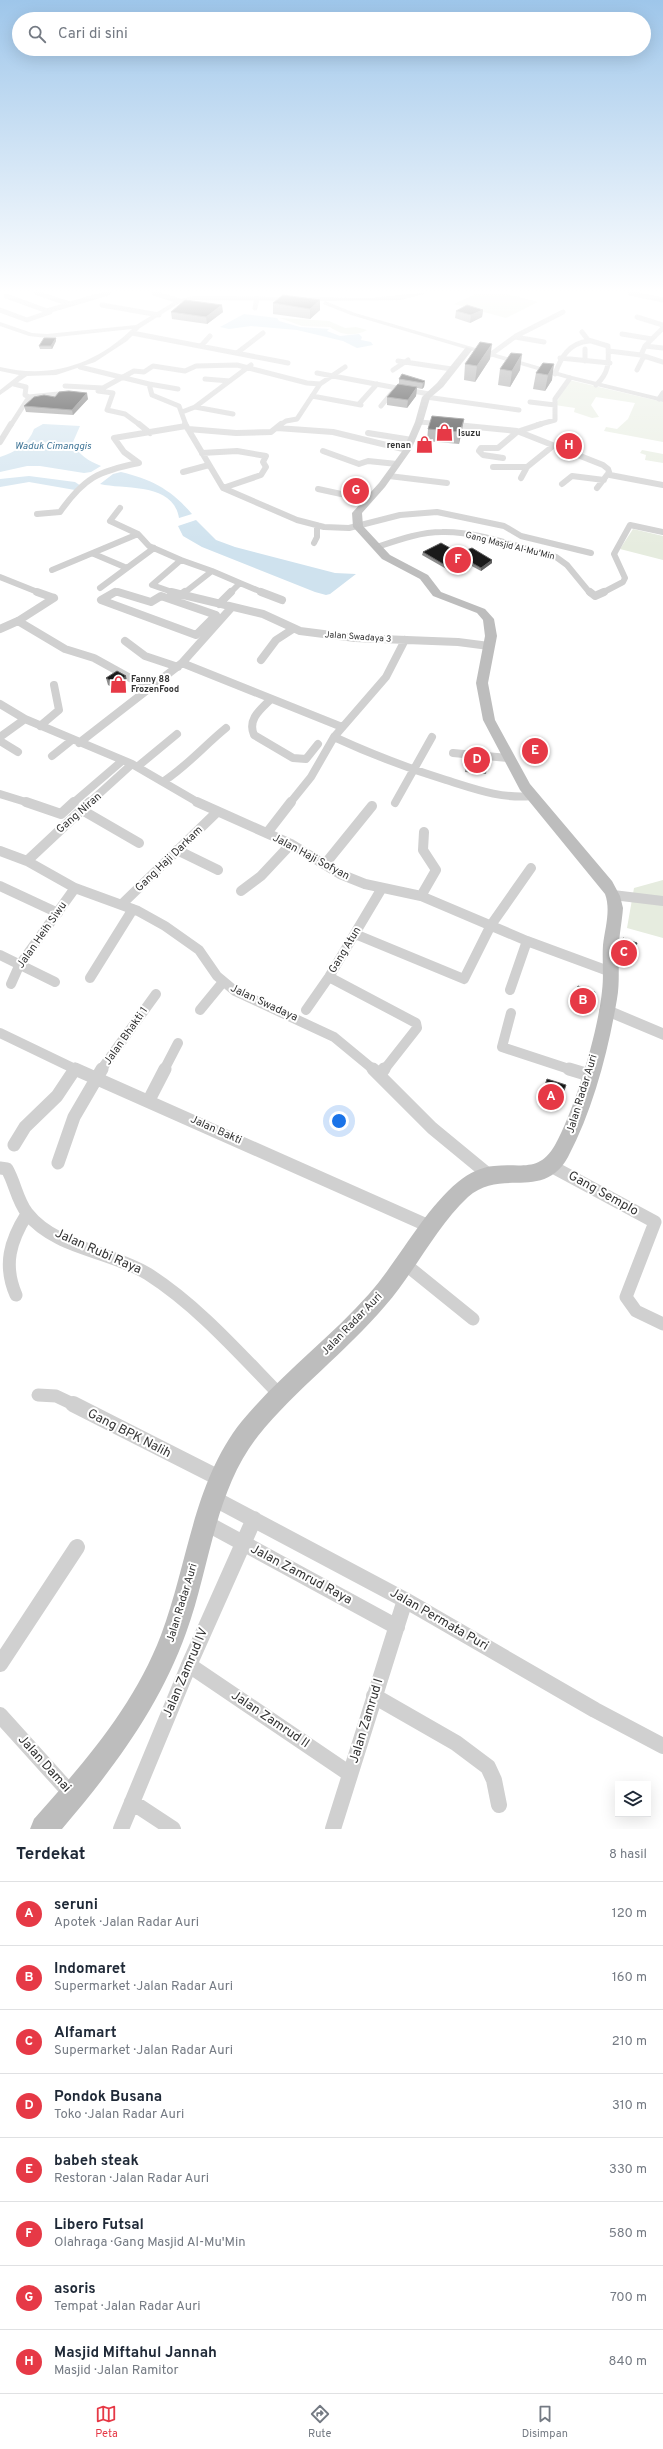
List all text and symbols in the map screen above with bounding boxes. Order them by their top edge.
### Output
search box [12,12,651,56]
icon: search [26,23,48,45]
text: Cari di sini [58,25,128,44]
shop icon: Isuzu [435,423,455,443]
place label: Isuzu [458,428,481,439]
pin: H [556,431,582,461]
shop icon: renan [414,435,434,455]
water label: Waduk Cimanggis [15,440,92,453]
place label: renan [387,440,411,451]
pin: G [343,476,369,506]
street label: Gang Masjid Al-Mu'Min [464,530,556,562]
pin: F [445,545,471,575]
street label: Jalan Swadaya 3 [324,629,392,645]
shop icon: Fanny 88 FrozenFood [108,674,128,694]
place label: Fanny 88 FrozenFood [131,674,179,695]
pin: E [522,736,548,766]
pin: D [464,745,490,775]
street label: Gang Niran [53,790,105,836]
street label: Gang Haji Darkam [132,823,206,895]
street label: Jalan Haji Sofyan [270,831,352,883]
street label: Jalan Heih Siwu [14,899,70,971]
street label: Gang Atun [326,924,364,976]
pin: C [611,938,637,968]
street label: Jalan Swadaya [228,981,300,1025]
pin: B [570,986,596,1016]
street label: Jalan Bhakti 1 [101,1004,151,1068]
street label: Jalan Radar Auri [563,1053,601,1135]
pin: A [538,1082,564,1112]
your location [329,1111,349,1131]
street label: Jalan Bakti [188,1112,244,1148]
street label: Gang Semplo [565,1168,641,1220]
street label: Jalan Rubi Raya [52,1226,144,1278]
street label: Jalan Radar Auri [319,1290,385,1358]
street label: Gang BPK Nalih [84,1406,174,1462]
street label: Jalan Zamrud Raya [247,1541,355,1609]
street label: Jalan Radar Auri [163,1562,201,1644]
street label: Jalan Permata Puri [387,1585,491,1655]
street label: Jalan Zamrud IV [160,1626,212,1720]
street label: Jalan Zamrud I [347,1677,387,1765]
street label: Jalan Zamrud II [228,1688,312,1752]
street label: Jalan Damai [14,1732,74,1796]
map controls [615,1781,651,1817]
button: layers [615,1781,651,1817]
text: Terdekat [16,1844,85,1866]
text: 8 hasil [609,1847,647,1863]
text: seruni [54,1896,98,1915]
text: A [24,1906,34,1922]
text: 120 m [612,1906,647,1922]
text: Apotek · Jalan Radar Auri [54,1915,199,1931]
text: Indomaret [54,1960,126,1979]
text: B [25,1970,33,1986]
text: 160 m [612,1970,647,1986]
text: Supermarket · Jalan Radar Auri [54,1979,233,1995]
text: Alfamart [54,2024,117,2043]
text: C [25,2034,33,2050]
text: 210 m [612,2034,647,2050]
text: Supermarket · Jalan Radar Auri [54,2043,233,2059]
text: Pondok Busana [54,2088,162,2107]
text: D [24,2098,34,2114]
text: 310 m [612,2098,647,2114]
text: Toko · Jalan Radar Auri [54,2107,184,2123]
text: babeh steak [54,2152,139,2171]
text: E [25,2162,33,2178]
text: 330 m [609,2162,647,2178]
text: Restoran · Jalan Radar Auri [54,2171,209,2187]
text: Libero Futsal [54,2216,144,2235]
text: F [25,2226,33,2242]
text: 580 m [609,2226,647,2242]
text: Olahraga · Gang Masjid Al-Mu'Min [54,2235,246,2251]
text: asoris [54,2280,96,2299]
text: G [25,2290,33,2306]
text: 700 m [610,2290,647,2306]
text: Tempat · Jalan Radar Auri [54,2299,201,2315]
text: Masjid Miftahul Jannah [54,2344,217,2363]
text: H [24,2354,34,2370]
text: 840 m [609,2354,647,2370]
text: Masjid · Jalan Ramitor [54,2363,179,2379]
tab: Peta [95,2403,118,2441]
tab: Rute [308,2403,331,2441]
tab: Disimpan [522,2403,568,2441]

